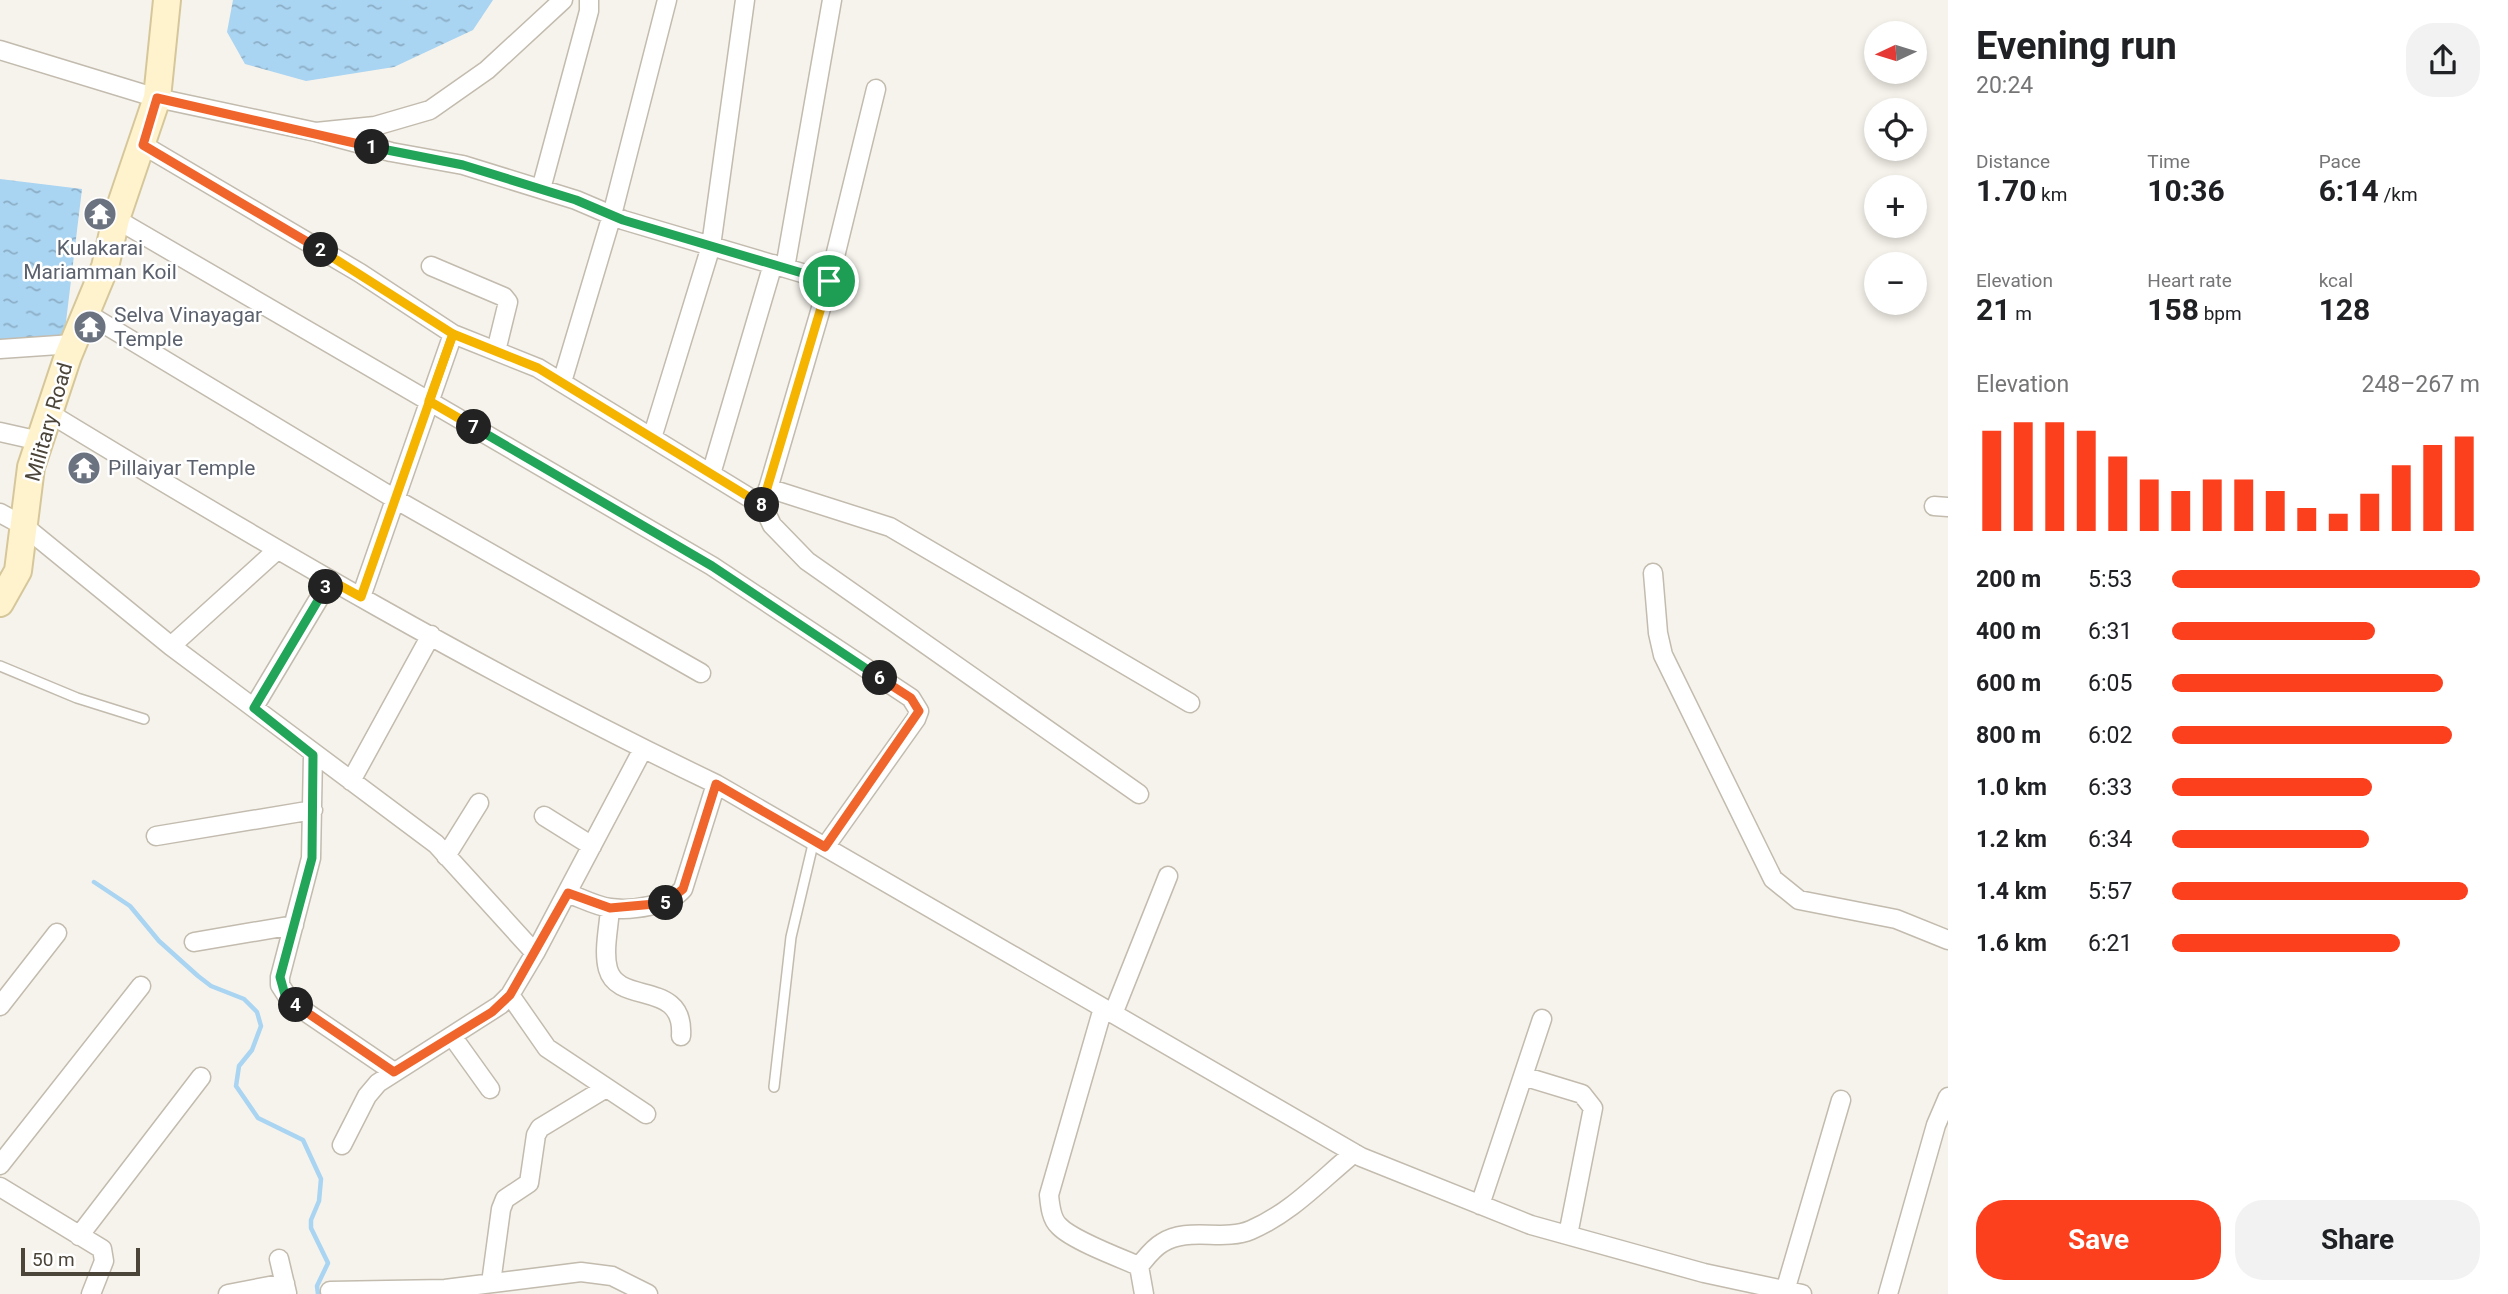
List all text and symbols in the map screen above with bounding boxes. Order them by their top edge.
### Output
north arrow [1864,21,1927,84]
map controls [1864,21,1927,315]
button: share [2406,23,2480,97]
text: Evening run [1976,24,2177,68]
text: 20:24 [1976,72,2033,99]
button: locate [1864,98,1927,161]
pin: 1 [354,130,390,164]
text: 1 [366,135,377,158]
text: Distance [1976,150,2050,173]
text: Time [2147,150,2190,173]
text: Pace [2319,150,2361,173]
text: 1.70 [1976,173,2036,208]
text: 10:36 [2147,173,2225,208]
text: 6:14 [2319,173,2379,208]
button: + [1864,175,1927,238]
text: km [2036,183,2067,206]
text: /km [2379,183,2418,206]
temple icon: Kulakarai Mariamman Koil [81,195,119,233]
pin: 2 [304,232,338,268]
place label: Kulakarai Mariamman Koil [23,236,177,284]
text: 2 [315,238,326,261]
pin [799,251,859,311]
button: − [1864,252,1927,315]
icon: arrive [810,262,848,300]
text: Elevation [1976,269,2053,292]
text: Heart rate [2147,269,2232,292]
text: kcal [2319,269,2353,292]
text: 21 [1976,292,2010,327]
text: 158 [2147,292,2199,327]
text: 128 [2319,292,2370,327]
text: m [2010,302,2032,325]
text: bpm [2199,302,2242,325]
place label: Selva Vinayagar Temple [114,303,262,351]
temple icon: Selva Vinayagar Temple [71,308,109,346]
street label: Military Road [21,360,77,484]
text: Elevation [1976,371,2069,398]
text: 248–267 m [2361,371,2480,398]
pin: 7 [456,410,491,444]
text: 7 [468,415,479,438]
temple icon: Pillaiyar Temple [65,449,103,487]
place label: Pillaiyar Temple [108,456,255,480]
pin: 8 [744,488,780,522]
text: 8 [756,493,767,516]
text: 200 m [1976,566,2041,593]
text: 5:53 [2088,566,2132,593]
pin: 3 [308,570,344,604]
text: 3 [320,575,331,598]
text: 400 m [1976,618,2041,645]
text: 6:31 [2088,618,2132,645]
pin: 6 [862,660,898,696]
text: 6 [874,666,885,689]
text: 600 m [1976,670,2041,697]
text: 6:05 [2088,670,2132,697]
text: 800 m [1976,722,2041,749]
text: 6:02 [2088,722,2132,749]
text: 1.0 km [1976,774,2047,801]
text: 6:33 [2088,774,2132,801]
text: 1.2 km [1976,826,2047,853]
text: 6:34 [2088,826,2132,853]
text: 1.4 km [1976,878,2047,905]
text: 5:57 [2088,878,2132,905]
pin: 5 [648,886,684,920]
text: 5 [660,891,671,914]
text: 1.6 km [1976,930,2047,957]
text: 6:21 [2088,930,2132,957]
pin: 4 [278,988,314,1023]
text: 4 [290,993,301,1016]
button: Save [1976,1200,2221,1280]
button: Share [2235,1200,2480,1280]
scale bar [21,1245,140,1277]
text: 50 m [32,1248,75,1271]

